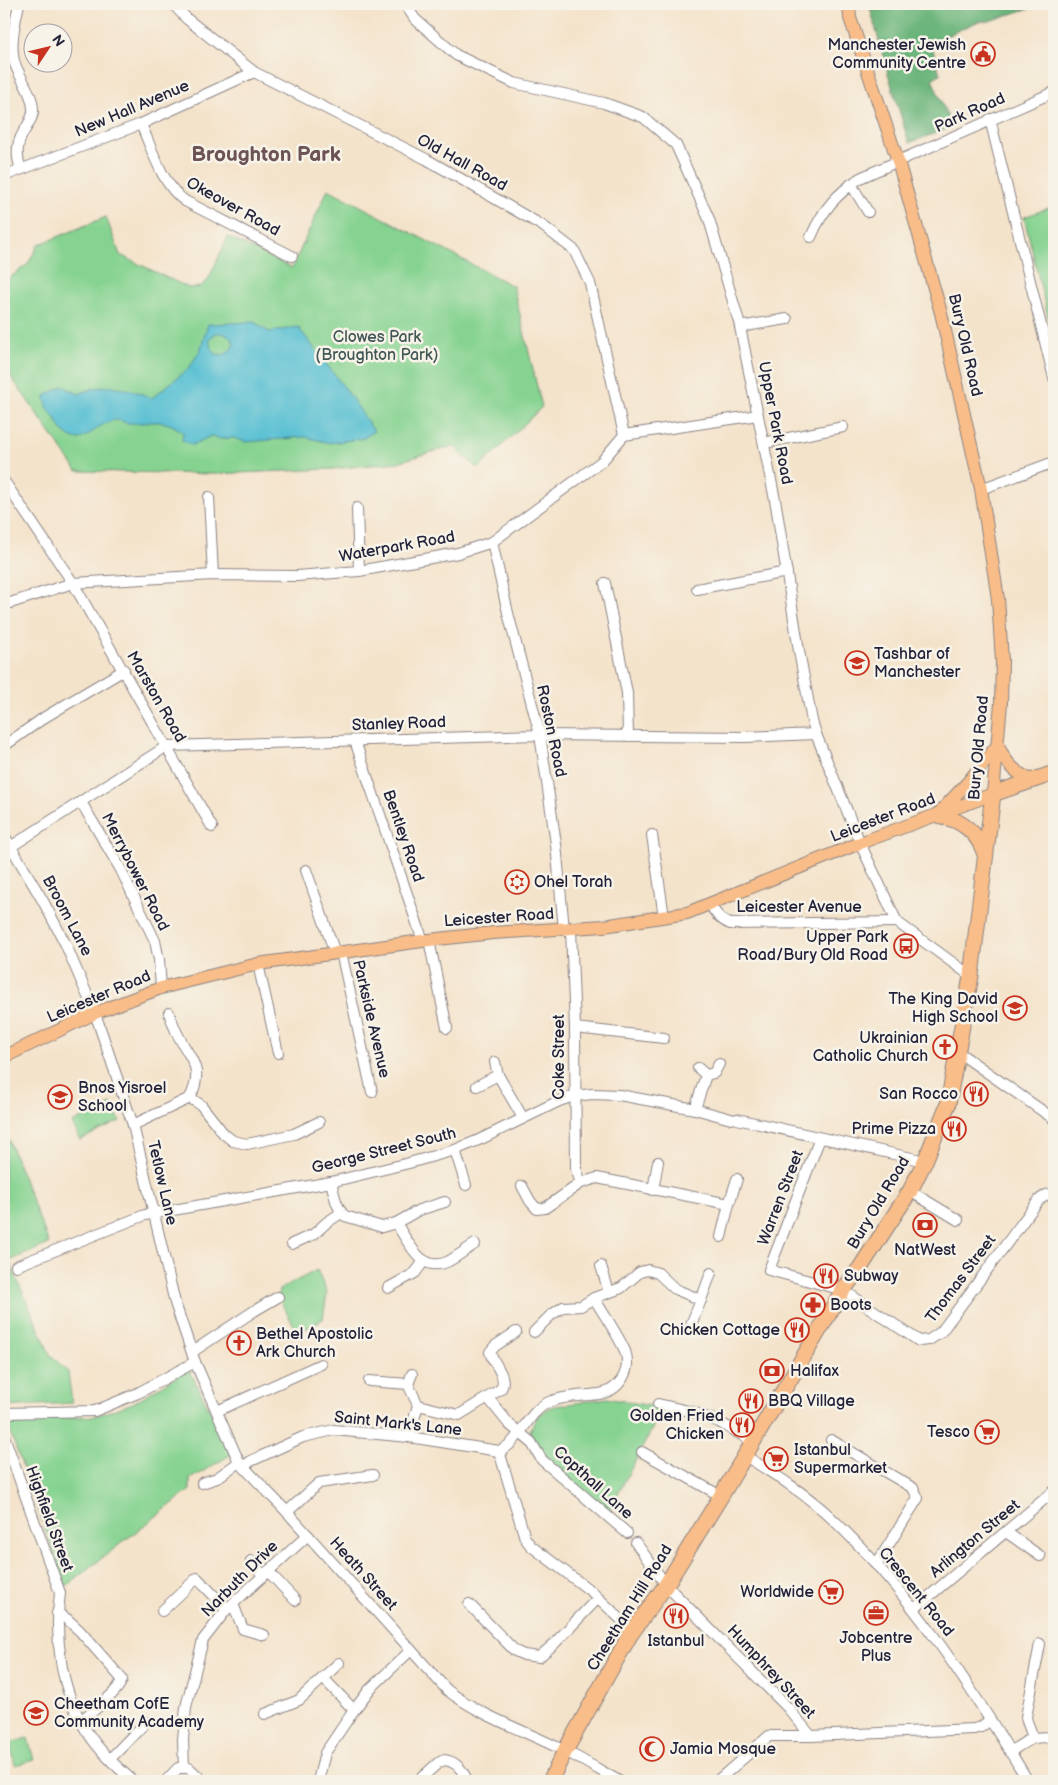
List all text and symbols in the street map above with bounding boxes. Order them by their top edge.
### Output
north arrow [22,22,72,72]
text: N [48,32,68,50]
place label: Manchester Jewish Community Centre [827,36,967,73]
public building icon: Manchester Jewish Community Centre [970,41,996,67]
street label: New Hall Avenue [72,76,193,142]
street label: Park Road [932,89,1008,137]
street label: Old Hall Road [414,130,510,196]
district label: Broughton Park [191,142,341,167]
street label: Okeover Road [183,173,283,241]
street label: Bury Old Road [944,292,986,398]
park label: Clowes Park (Broughton Park) [316,328,439,365]
street label: Upper Park Road [754,360,796,486]
street label: Waterpark Road [338,527,456,567]
place label: Tashbar of Manchester [874,645,961,682]
street label: Marston Road [122,648,190,746]
school or university icon: Tashbar of Manchester [844,650,870,676]
street label: Roston Road [532,683,570,779]
street label: Bury Old Road [965,695,993,801]
street label: Stanley Road [352,713,446,735]
street label: Bentley Road [378,787,428,885]
street label: Leicester Road [828,789,938,847]
street label: Merrybower Road [97,810,173,934]
synagogue icon: Ohel Torah [504,869,530,895]
street label: Broom Lane [38,872,96,960]
place label: Ohel Torah [534,873,612,892]
street label: Leicester Avenue [736,898,862,917]
street label: Leicester Road [443,905,555,931]
place label: Upper Park Road/Bury Old Road [737,928,888,965]
bus stop icon: Upper Park Road/Bury Old Road [893,933,919,959]
street label: Parkside Avenue [348,958,394,1080]
street label: Leicester Road [44,967,154,1027]
place label: The King David High School [888,990,998,1027]
school or university icon: The King David High School [1002,995,1028,1021]
street label: Coke Street [550,1014,569,1100]
place label: Ukrainian Catholic Church [813,1029,928,1066]
church icon: Ukrainian Catholic Church [932,1034,958,1060]
place label: Bnos Yisroel School [78,1079,166,1116]
restaurant icon: San Rocco [963,1081,989,1107]
school or university icon: Bnos Yisroel School [47,1084,73,1110]
place label: San Rocco [879,1085,958,1104]
restaurant icon: Prime Pizza [941,1116,967,1142]
place label: Prime Pizza [851,1120,936,1139]
street label: George Street South [310,1124,458,1178]
street label: Tetlow Lane [143,1139,181,1228]
street label: Warren Street [754,1148,808,1248]
street label: Bury Old Road [844,1153,914,1253]
bank icon: NatWest [912,1212,938,1238]
street label: Thomas Street [922,1231,1000,1327]
place label: NatWest [894,1241,956,1260]
restaurant icon: Subway [813,1263,839,1289]
place label: Subway [844,1267,899,1286]
pharmacy icon: Boots [800,1292,826,1318]
place label: Boots [830,1296,872,1315]
restaurant icon: Chicken Cottage [784,1317,810,1343]
place label: Chicken Cottage [660,1321,781,1340]
place label: Bethel Apostolic Ark Church [256,1325,373,1362]
church icon: Bethel Apostolic Ark Church [226,1330,252,1356]
bank icon: Halifax [759,1358,785,1384]
place label: Halifax [790,1362,839,1381]
restaurant icon: BBQ Village [738,1388,764,1414]
place label: BBQ Village [768,1392,855,1411]
place label: Golden Fried Chicken [630,1407,724,1444]
street label: Saint Mark's Lane [333,1408,463,1440]
restaurant icon: Golden Fried Chicken [729,1412,755,1438]
supermarket icon: Tesco [974,1419,1000,1445]
place label: Tesco [927,1423,970,1442]
place label: Istanbul Supermarket [794,1441,887,1478]
street label: Copthall Lane [549,1442,637,1524]
supermarket icon: Istanbul Supermarket [763,1446,789,1472]
street label: Highfield Street [21,1463,77,1575]
street label: Arlington Street [926,1496,1024,1582]
street label: Heath Street [325,1533,401,1615]
street label: Narbuth Drive [198,1536,283,1621]
street label: Cheetham Hill Road [583,1541,677,1675]
street label: Crescent Road [874,1544,958,1640]
supermarket icon: Worldwide [818,1579,844,1605]
place label: Worldwide [740,1583,815,1602]
office icon: Jobcentre Plus [863,1600,889,1626]
restaurant icon: Istanbul [663,1603,689,1629]
street label: Humphrey Street [723,1621,819,1723]
place label: Jobcentre Plus [839,1629,913,1666]
place label: Istanbul [648,1632,704,1651]
place label: Cheetham CofE Community Academy [54,1695,205,1732]
school or university icon: Cheetham CofE Community Academy [23,1700,49,1726]
mosque icon: Jamia Mosque [639,1736,665,1762]
place label: Jamia Mosque [670,1740,777,1759]

